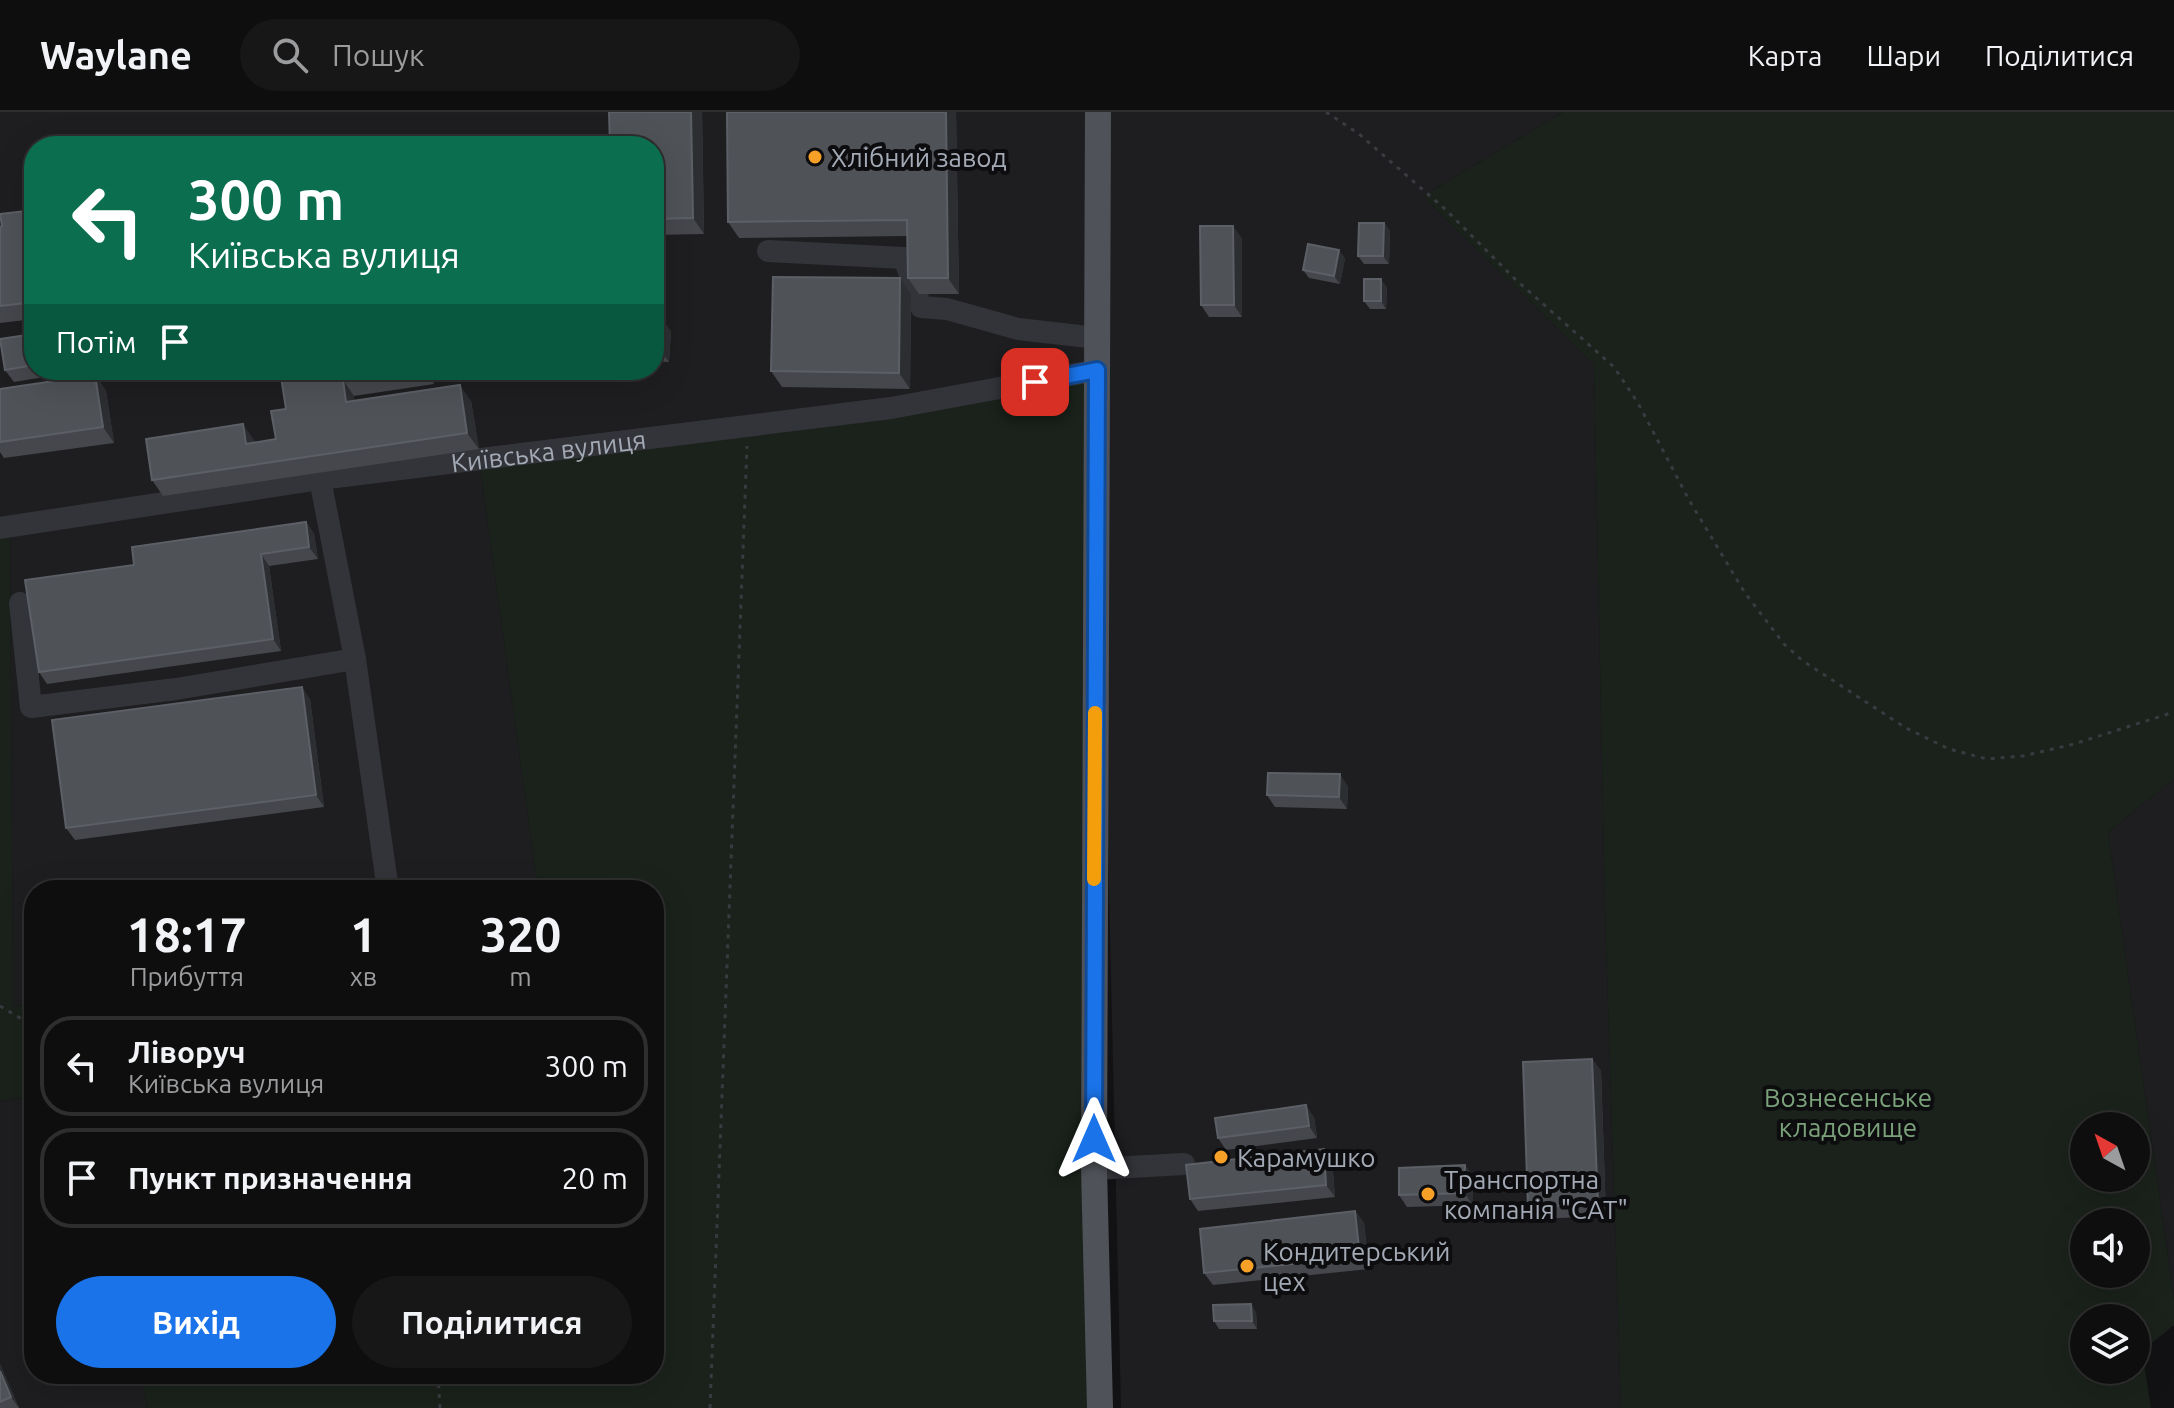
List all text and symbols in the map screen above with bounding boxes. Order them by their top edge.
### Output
search box [240,19,800,91]
icon: search [268,33,312,77]
text: Waylane [40,34,192,76]
text: Пошук [332,38,424,72]
text: Карта [1748,40,1822,71]
text: Шари [1866,40,1941,71]
text: Поділитися [1985,40,2134,71]
place label: Хлібний завод [831,143,1007,172]
marker: Хлібний завод [806,148,824,166]
icon: left [56,168,160,272]
text: 300 m [188,168,344,231]
text: Київська вулиця [188,234,460,275]
icon: arrive [153,320,197,364]
text: Потім [56,325,137,359]
pin [1001,348,1069,416]
icon: arrive [1013,360,1057,404]
street label: Київська вулиця [449,424,648,477]
text: 18:17 [127,907,247,961]
text: 1 [350,907,377,961]
text: 320 [480,907,561,961]
text: Прибуття [130,962,244,991]
text: хв [350,962,377,991]
text: m [509,962,532,991]
text: Ліворуч [128,1035,246,1069]
icon: left [60,1044,104,1088]
text: 300 m [544,1049,628,1083]
text: Київська вулиця [128,1069,324,1098]
park label: Вознесенське кладовище [1764,1083,1932,1142]
position arrow [1052,1097,1136,1181]
north arrow [2070,1112,2150,1192]
map controls [2070,1112,2150,1384]
place label: Карамушко [1237,1143,1375,1172]
marker: Карамушко [1212,1148,1230,1166]
icon: arrive [60,1156,104,1200]
text: Пункт призначення [128,1161,412,1195]
text: 20 m [561,1161,628,1195]
place label: Транспортна компанія "САТ" [1444,1165,1628,1224]
marker: Транспортна компанія "САТ" [1419,1185,1437,1203]
button: sound [2070,1208,2150,1288]
place label: Кондитерський цех [1263,1237,1450,1296]
marker: Кондитерський цех [1238,1257,1256,1275]
button: Вихід [56,1276,336,1368]
button: Поділитися [352,1276,632,1368]
button: layers [2070,1304,2150,1384]

